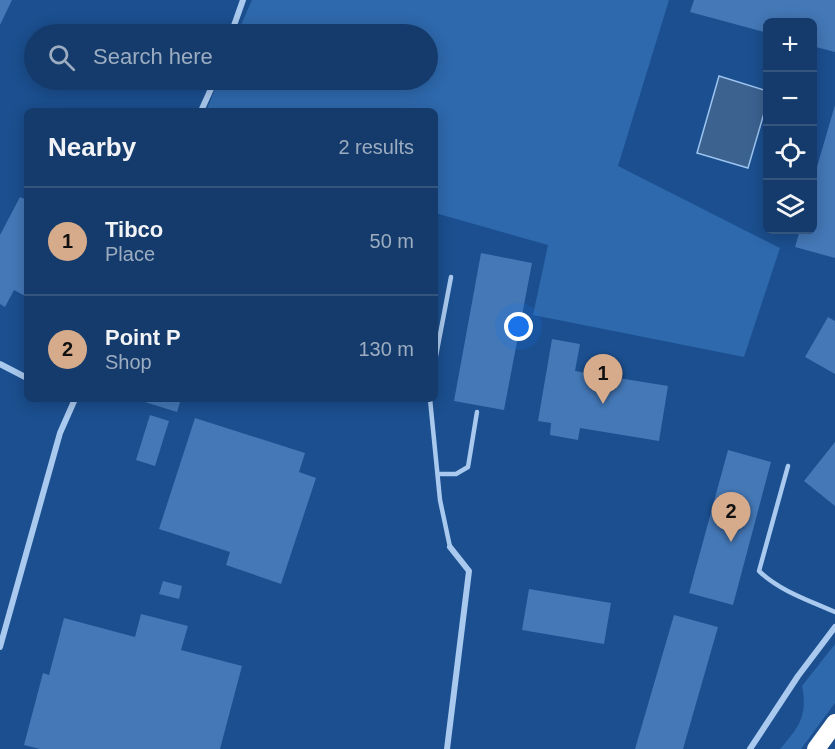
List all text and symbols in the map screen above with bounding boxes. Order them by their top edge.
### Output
map controls [763,18,817,234]
button: + [763,18,817,72]
search box [24,24,438,90]
icon: search [45,41,78,74]
text: Search here [93,44,213,69]
button: − [763,72,817,126]
button: locate [763,126,817,180]
text: Nearby [48,132,136,162]
text: 2 results [338,136,414,158]
button: layers [763,180,817,234]
text: Tibco [105,217,163,242]
text: 1 [62,230,73,252]
text: 50 m [370,230,414,252]
text: Place [105,243,155,265]
your location [504,312,533,341]
text: Point P [105,325,181,350]
text: 2 [62,338,73,360]
text: 130 m [358,338,414,360]
text: Shop [105,351,152,373]
pin: 1 [584,354,622,404]
pin: 2 [712,492,750,542]

